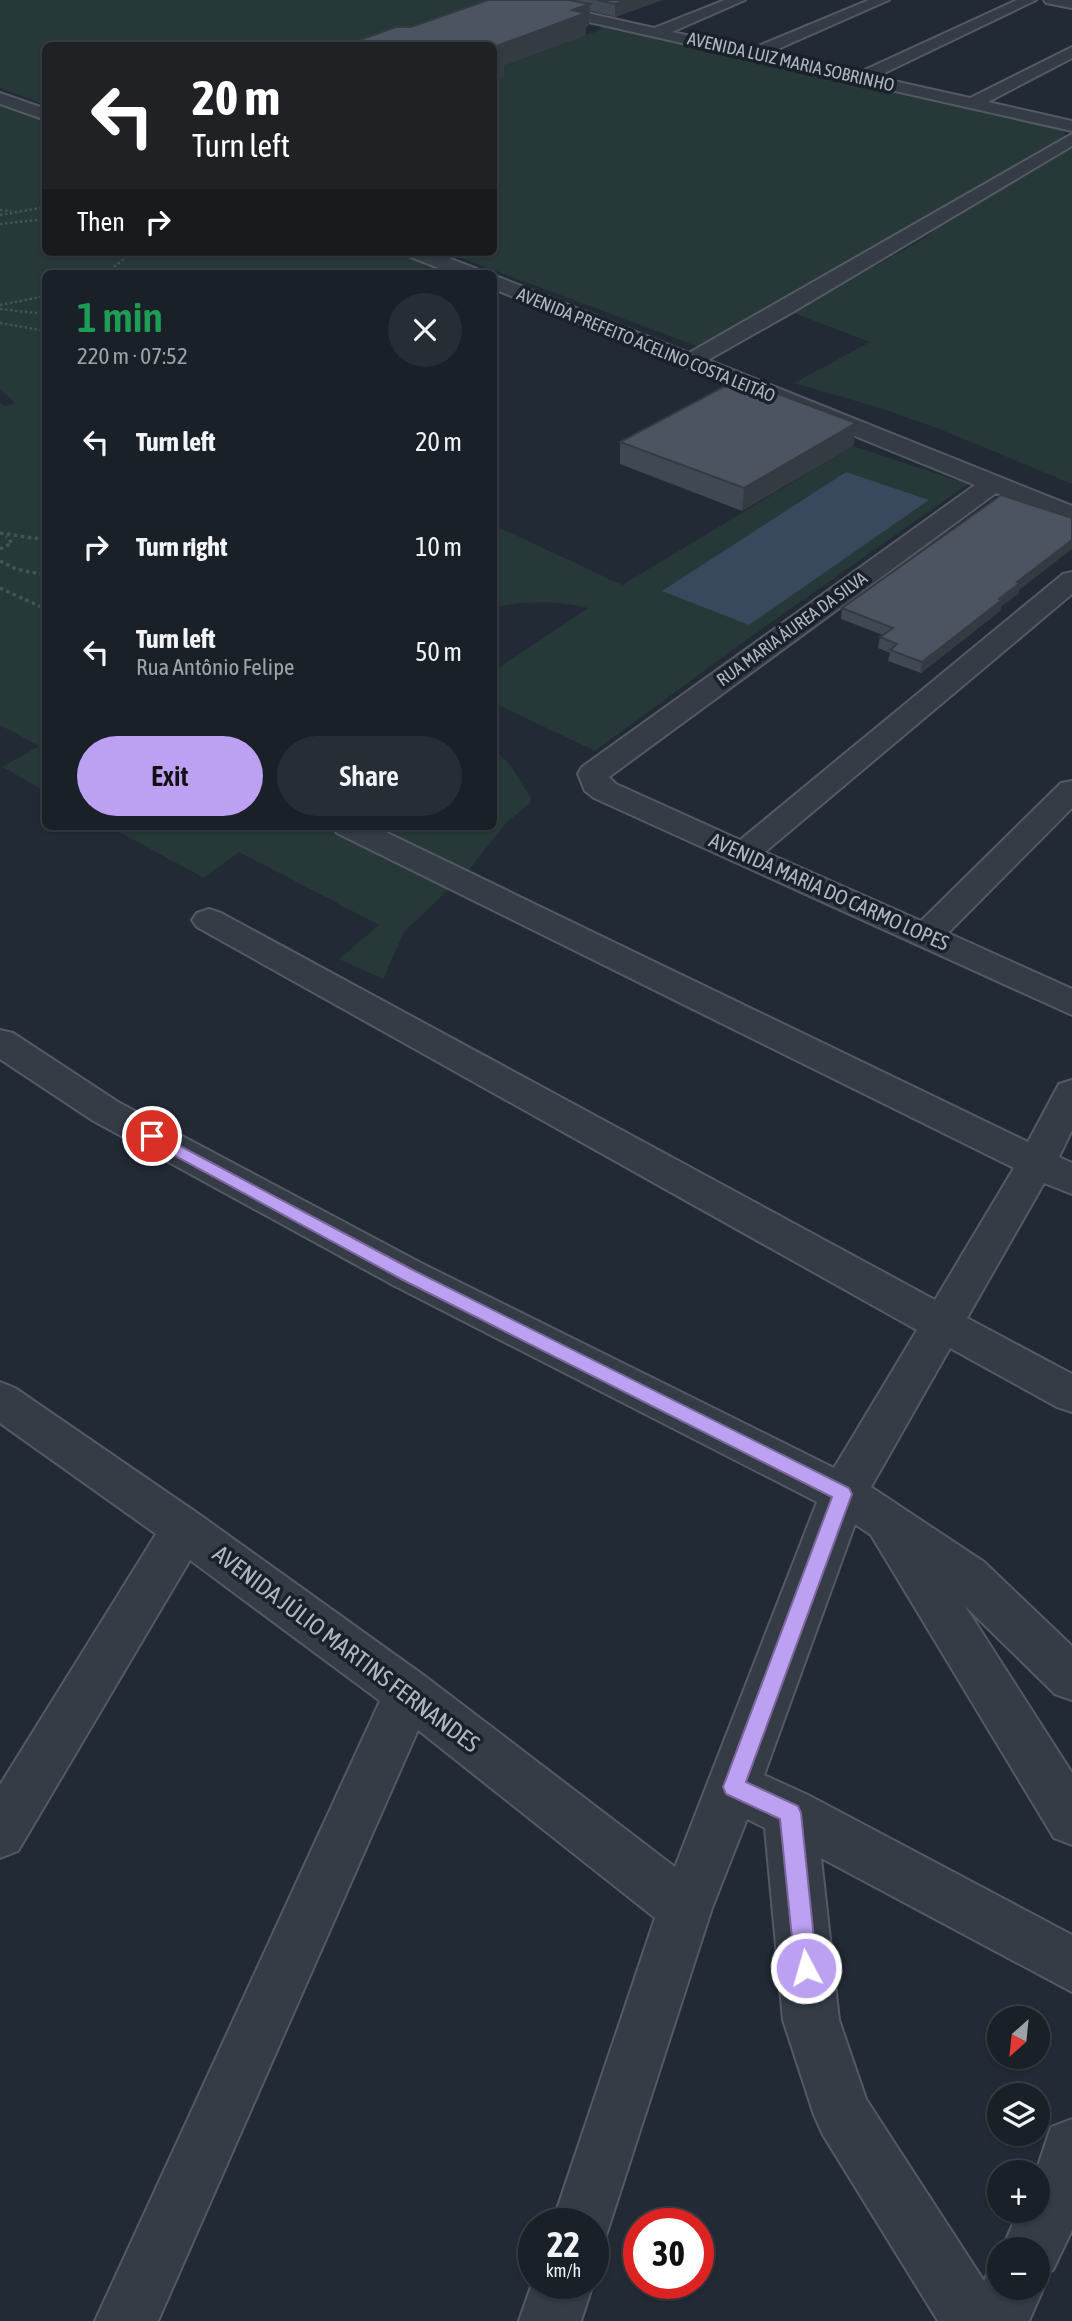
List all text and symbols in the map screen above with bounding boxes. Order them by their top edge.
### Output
street label: AVENIDA LUIZ MARIA SOBRINHO [686,27,897,96]
text: 20 m [192,69,280,125]
icon: left [77,70,168,161]
text: Turn left [192,127,290,164]
icon: right [139,203,177,241]
text: Then [77,207,125,237]
street label: AVENIDA PREFEITO ACELINO COSTA LEITÃO [514,283,778,406]
text: 1 min [77,293,163,341]
button: close [388,293,462,367]
text: 220 m · 07:52 [77,343,188,369]
icon: left [77,423,115,461]
text: Turn left [136,427,216,457]
text: 20 m [415,427,462,457]
icon: right [77,528,115,566]
text: Turn right [136,532,227,562]
text: 10 m [415,532,462,562]
street label: RUA MARIA ÁUREA DA SILVA [712,567,871,690]
text: Turn left [136,624,216,654]
icon: left [77,633,115,671]
text: 50 m [415,637,462,667]
text: Rua Antônio Felipe [136,654,294,680]
button: Exit [77,736,263,816]
button: Share [277,736,462,816]
street label: AVENIDA MARIA DO CARMO LOPES [706,827,953,955]
pin [122,1106,182,1166]
icon: arrive [133,1117,171,1155]
street label: AVENIDA JÚLIO MARTINS FERNANDES [208,1540,485,1758]
position arrow [769,1931,843,2005]
north arrow [987,2006,1050,2068]
map controls [987,2006,1050,2300]
button: layers [987,2083,1050,2146]
button: + [987,2160,1050,2223]
speed limit sign: 30 [623,2208,714,2299]
text: 22 [547,2224,580,2264]
button: − [987,2237,1050,2300]
text: km/h [546,2260,581,2281]

